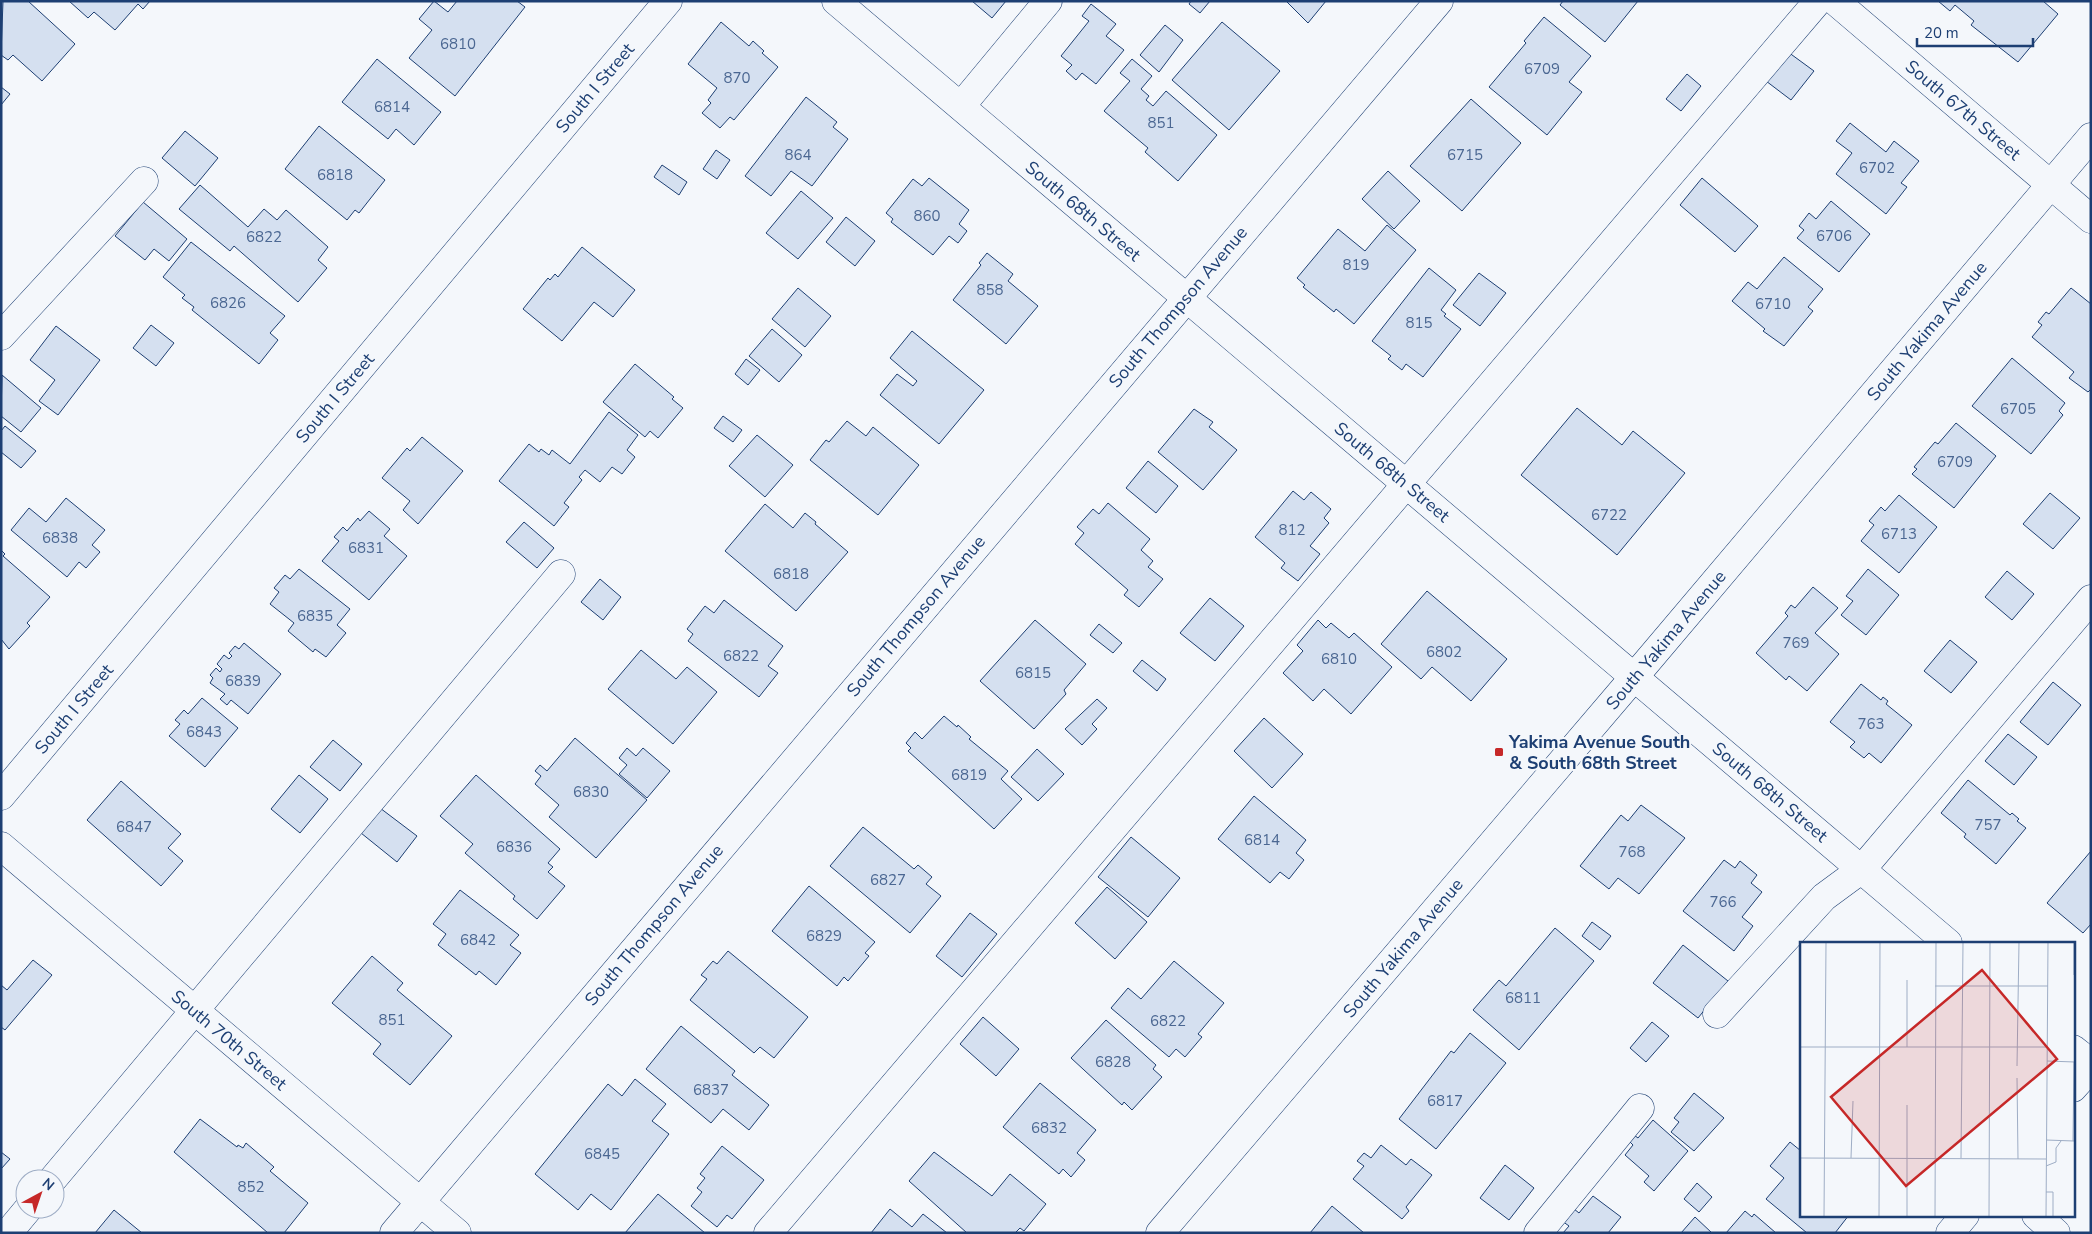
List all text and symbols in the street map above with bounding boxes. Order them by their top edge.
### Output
scale bar [1917,15,2033,47]
text: 20 m [1924,23,1959,43]
house number: 6810 [440,34,476,54]
street label: South I Street [550,37,640,138]
street label: South 67th Street [1900,54,2026,166]
house number: 6709 [1524,59,1560,79]
house number: 870 [723,68,751,88]
house number: 6814 [374,97,410,117]
house number: 851 [1147,113,1175,133]
house number: 864 [784,145,812,165]
house number: 6715 [1447,145,1483,165]
street label: South 68th Street [1020,155,1146,267]
house number: 6702 [1859,158,1895,178]
house number: 6818 [317,165,353,185]
house number: 860 [913,206,941,226]
street label: South Thompson Avenue [1103,221,1253,393]
house number: 6706 [1816,226,1852,246]
house number: 6822 [246,227,282,247]
house number: 819 [1342,255,1370,275]
street label: South Yakima Avenue [1861,256,1993,406]
house number: 858 [976,280,1004,300]
house number: 6826 [210,293,246,313]
house number: 6710 [1755,294,1791,314]
house number: 815 [1405,313,1433,333]
street label: South I Street [290,347,380,448]
house number: 6705 [2000,399,2036,419]
street label: South 68th Street [1329,416,1455,528]
house number: 6709 [1937,452,1973,472]
house number: 6722 [1591,505,1627,525]
house number: 812 [1278,520,1306,540]
house number: 6713 [1881,524,1917,544]
house number: 6838 [42,528,78,548]
street label: South Thompson Avenue [841,530,991,702]
house number: 6831 [348,538,384,558]
house number: 6818 [773,564,809,584]
street label: South Yakima Avenue [1600,565,1732,715]
house number: 6835 [297,606,333,626]
house number: 769 [1782,633,1810,653]
house number: 6802 [1426,642,1462,662]
house number: 6822 [723,646,759,666]
house number: 6810 [1321,649,1357,669]
street label: South I Street [29,658,119,759]
house number: 6815 [1015,663,1051,683]
house number: 6839 [225,671,261,691]
house number: 763 [1857,714,1885,734]
house number: 6843 [186,722,222,742]
place label: Yakima Avenue South & South 68th Street [1508,730,1690,775]
street label: South 68th Street [1707,736,1833,848]
marker: Yakima Avenue South & South 68th Street [1493,746,1505,758]
house number: 6819 [951,765,987,785]
house number: 6830 [573,782,609,802]
house number: 757 [1974,815,2002,835]
house number: 6847 [116,817,152,837]
house number: 6814 [1244,830,1280,850]
house number: 6836 [496,837,532,857]
street label: South Thompson Avenue [579,839,729,1011]
house number: 768 [1618,842,1646,862]
house number: 6827 [870,870,906,890]
street label: South Yakima Avenue [1337,873,1469,1023]
house number: 766 [1709,892,1737,912]
house number: 6829 [806,926,842,946]
house number: 6842 [460,930,496,950]
inset map [1800,942,2074,1216]
street label: South 70th Street [166,984,292,1096]
house number: 6811 [1505,988,1541,1008]
house number: 851 [378,1010,406,1030]
house number: 6822 [1150,1011,1186,1031]
house number: 6828 [1095,1052,1131,1072]
house number: 6837 [693,1080,729,1100]
house number: 6817 [1427,1091,1463,1111]
house number: 6832 [1031,1118,1067,1138]
house number: 6845 [584,1144,620,1164]
north arrow [15,1169,65,1219]
text: N [38,1174,58,1195]
house number: 852 [237,1177,265,1197]

